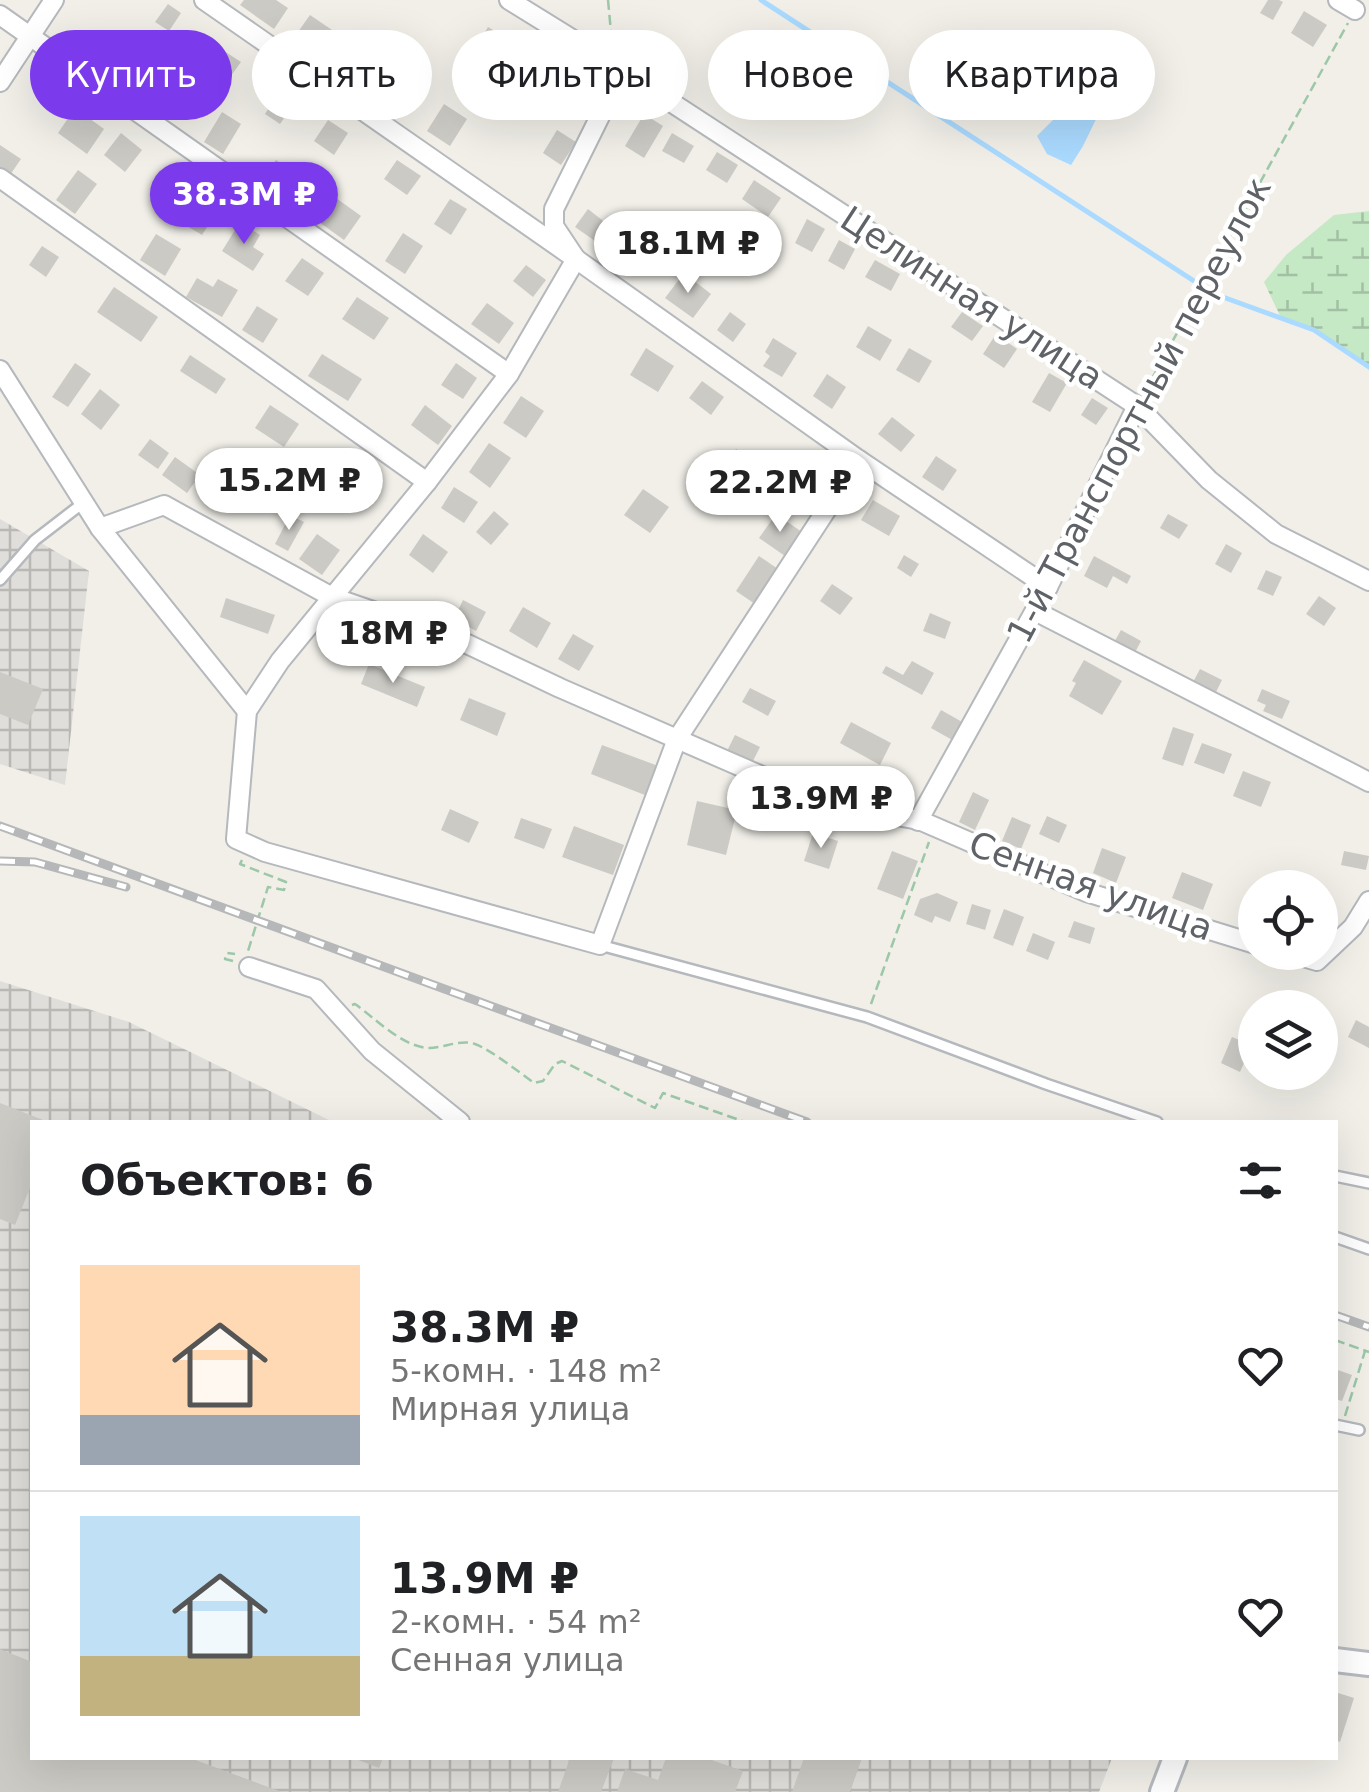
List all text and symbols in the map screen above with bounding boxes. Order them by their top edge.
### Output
chip: Купить [30,30,232,120]
chip: Снять [252,30,432,120]
chip: Фильтры [452,30,688,120]
chip: Новое [708,30,889,120]
chip: Квартира [909,30,1155,120]
pin: 38.3M ₽ [152,162,336,247]
street label: 1-й Транспортный переулок [999,171,1279,649]
text: 38.3M ₽ [172,175,316,213]
street label: Целинная улица [833,198,1111,398]
pin: 18.1M ₽ [596,211,780,296]
text: 18.1M ₽ [616,224,760,262]
pin: 15.2M ₽ [197,448,381,533]
pin: 22.2M ₽ [688,450,872,535]
text: 15.2M ₽ [217,461,361,499]
text: 22.2M ₽ [708,463,852,501]
pin: 18M ₽ [323,601,463,686]
text: 18M ₽ [338,614,448,652]
pin: 13.9M ₽ [729,766,913,851]
text: 13.9M ₽ [749,779,893,817]
street label: Сенная улица [964,823,1218,949]
map controls [1238,870,1338,1090]
button: locate [1238,870,1338,970]
button: layers [1238,990,1338,1090]
icon: filters [1233,1153,1288,1208]
text: Объектов: 6 [80,1156,374,1205]
text: 38.3M ₽ [390,1303,579,1352]
icon: home [160,1305,280,1425]
icon: heart [1233,1338,1288,1393]
text: 5-комн. · 148 m² [390,1352,662,1390]
text: Мирная улица [390,1390,630,1428]
text: 13.9M ₽ [390,1554,579,1603]
icon: home [160,1556,280,1676]
icon: heart [1233,1589,1288,1644]
text: 2-комн. · 54 m² [390,1603,641,1641]
text: Сенная улица [390,1641,624,1679]

